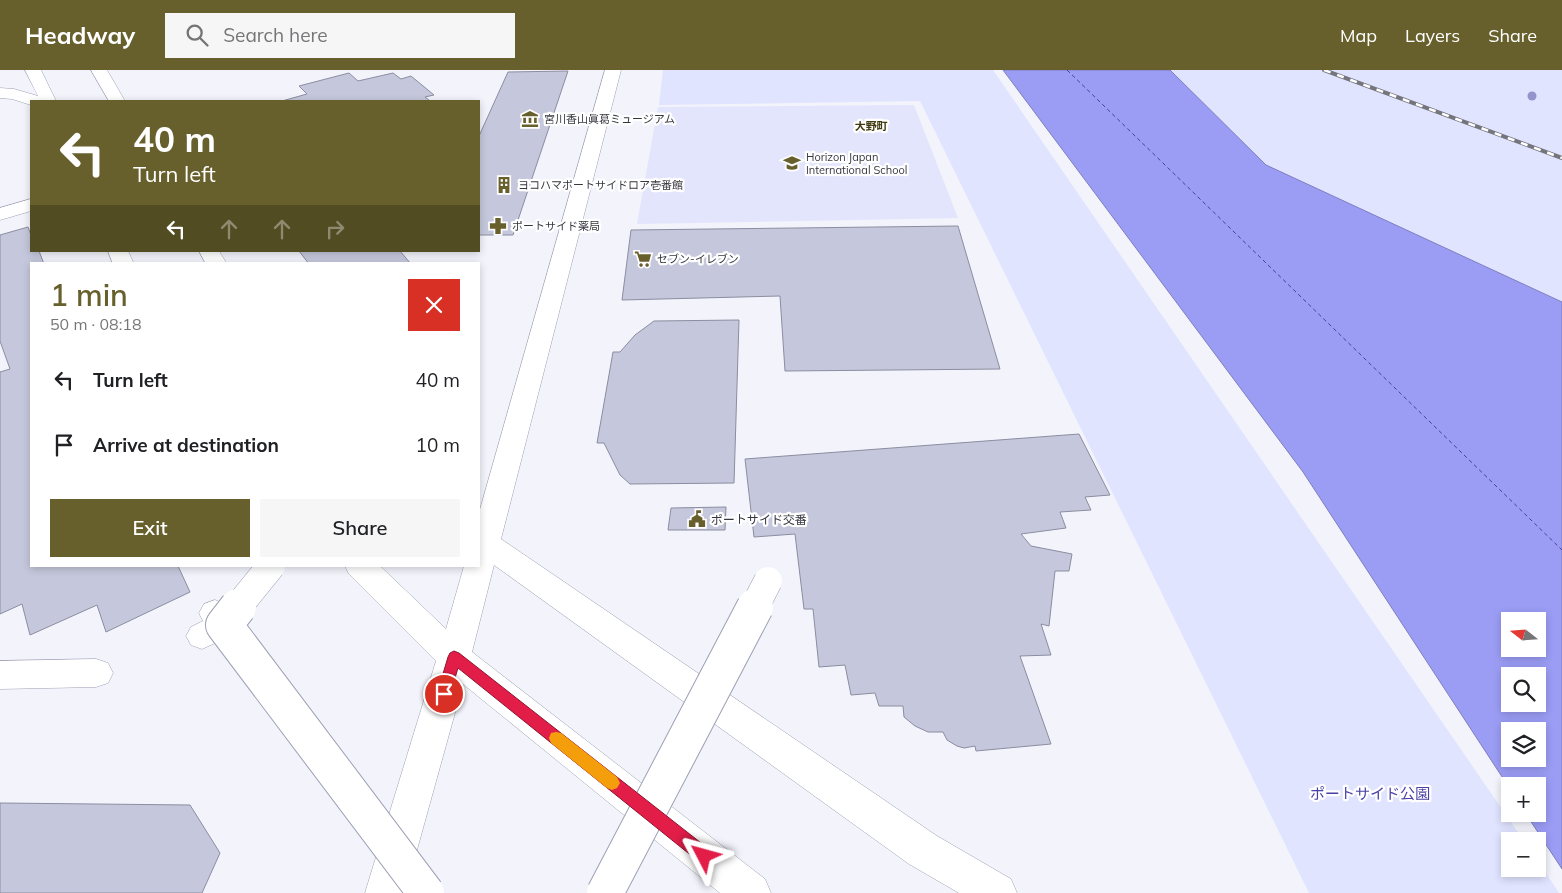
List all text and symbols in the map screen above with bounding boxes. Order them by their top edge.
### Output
search box [165,13,515,58]
text: Headway [25,20,135,50]
icon: search [183,21,211,49]
text: Search here [223,23,328,47]
text: Map [1340,24,1377,47]
text: Layers [1405,24,1460,47]
text: Share [1488,24,1537,47]
museum icon: 宮川香山眞葛ミュージアム [520,109,540,129]
place label: 宮川香山眞葛ミュージアム [544,112,675,126]
text: 40 m [133,117,216,161]
district label: 大野町 [855,119,888,133]
icon: left [50,120,115,185]
place label: Horizon Japan International School [806,150,907,177]
school or university icon: Horizon Japan International School [782,153,802,173]
text: Turn left [133,160,216,188]
building icon: ヨコハマポートサイドロア壱番館 [494,175,514,195]
place label: ヨコハマポートサイドロア壱番館 [518,178,683,192]
icon: left [162,215,190,243]
icon: ahead [215,215,243,243]
icon: ahead [268,215,296,243]
icon: right [321,215,349,243]
pharmacy icon: ポートサイド薬局 [488,216,508,236]
place label: ポートサイド薬局 [512,219,600,233]
supermarket icon: セブン-イレブン [633,249,653,269]
place label: セブン-イレブン [657,252,739,266]
text: 1 min [50,276,128,314]
button: close [408,279,460,331]
text: 50 m · 08:18 [50,314,142,334]
icon: left [50,366,78,394]
text: Turn left [93,368,168,392]
text: 40 m [416,368,460,392]
icon: arrive [50,431,78,459]
text: Arrive at destination [93,433,279,457]
text: 10 m [416,433,460,457]
button: Exit [50,499,250,557]
button: Share [260,499,460,557]
public building icon: ポートサイド交番 [687,509,707,529]
place label: ポートサイド交番 [711,512,807,527]
north arrow [1501,612,1546,658]
map controls [1501,612,1546,877]
button: search [1501,667,1546,712]
pin [423,673,465,715]
icon: arrive [430,680,458,708]
button: layers [1501,722,1546,767]
button: + [1501,777,1546,822]
park label: ポートサイド公園 [1310,784,1430,803]
position arrow [677,829,729,881]
button: − [1501,832,1546,877]

